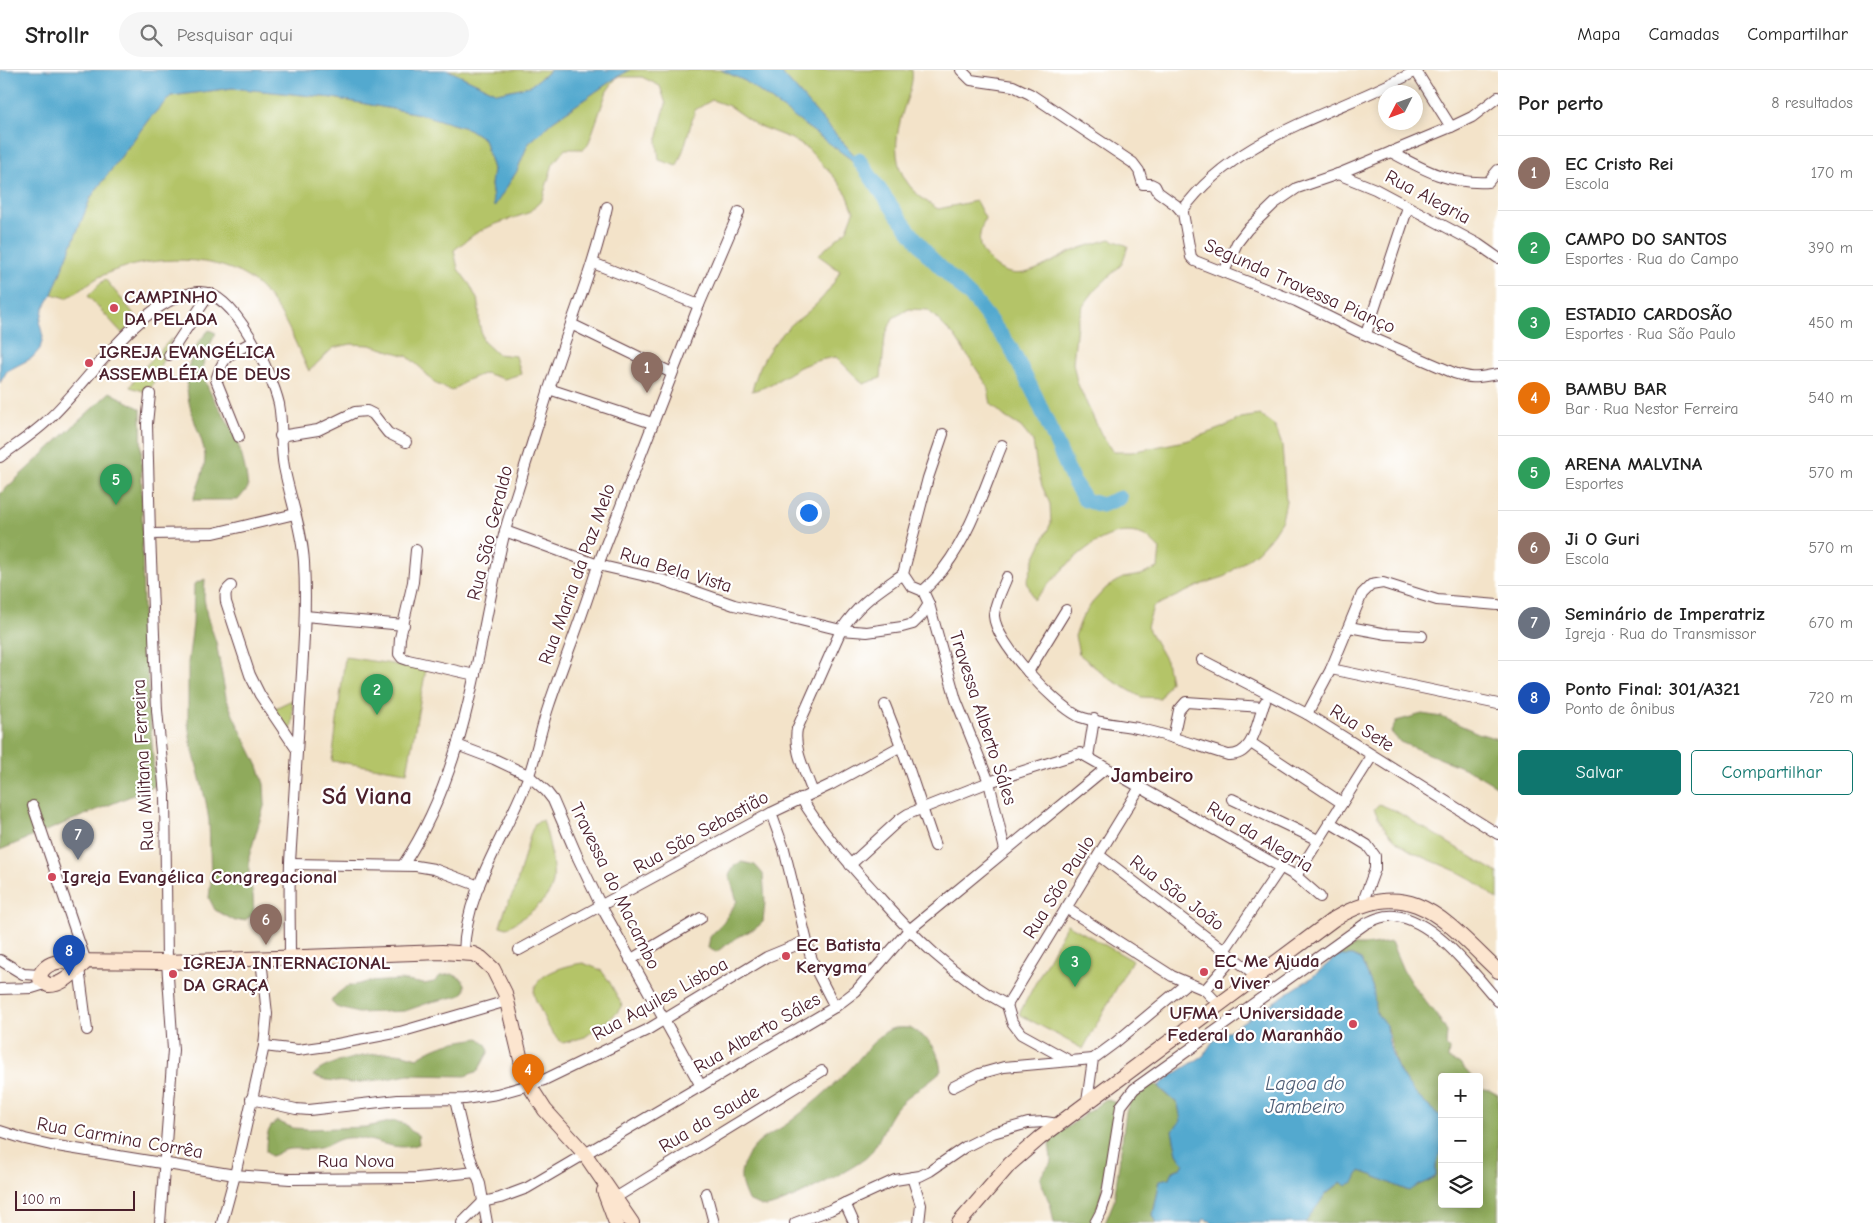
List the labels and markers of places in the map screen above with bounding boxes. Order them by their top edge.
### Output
place label: CAMPINHO DA PELADA [124,286,218,330]
marker: CAMPINHO DA PELADA [108,302,120,314]
place label: IGREJA EVANGÉLICA ASSEMBLÉIA DE DEUS [99,341,290,385]
pin: 1 [631,352,663,393]
marker: IGREJA EVANGÉLICA ASSEMBLÉIA DE DEUS [83,357,95,369]
pin: 5 [100,464,132,505]
pin: 2 [361,674,393,715]
pin: 7 [62,819,94,860]
place label: Igreja Evangélica Congregacional [62,866,337,888]
marker: Igreja Evangélica Congregacional [46,871,58,883]
pin: 6 [250,904,282,945]
place label: EC Batista Kerygma [796,934,881,978]
pin: 8 [53,935,85,976]
pin: 3 [1059,946,1091,987]
marker: EC Batista Kerygma [780,950,792,962]
place label: EC Me Ajuda a Viver [1214,950,1320,994]
place label: IGREJA INTERNACIONAL DA GRAÇA [183,952,391,996]
marker: EC Me Ajuda a Viver [1198,966,1210,978]
marker: IGREJA INTERNACIONAL DA GRAÇA [167,968,179,980]
place label: UFMA - Universidade Federal do Maranhão [1167,1002,1343,1046]
marker: UFMA - Universidade Federal do Maranhão [1347,1018,1359,1030]
pin: 4 [512,1054,544,1095]

